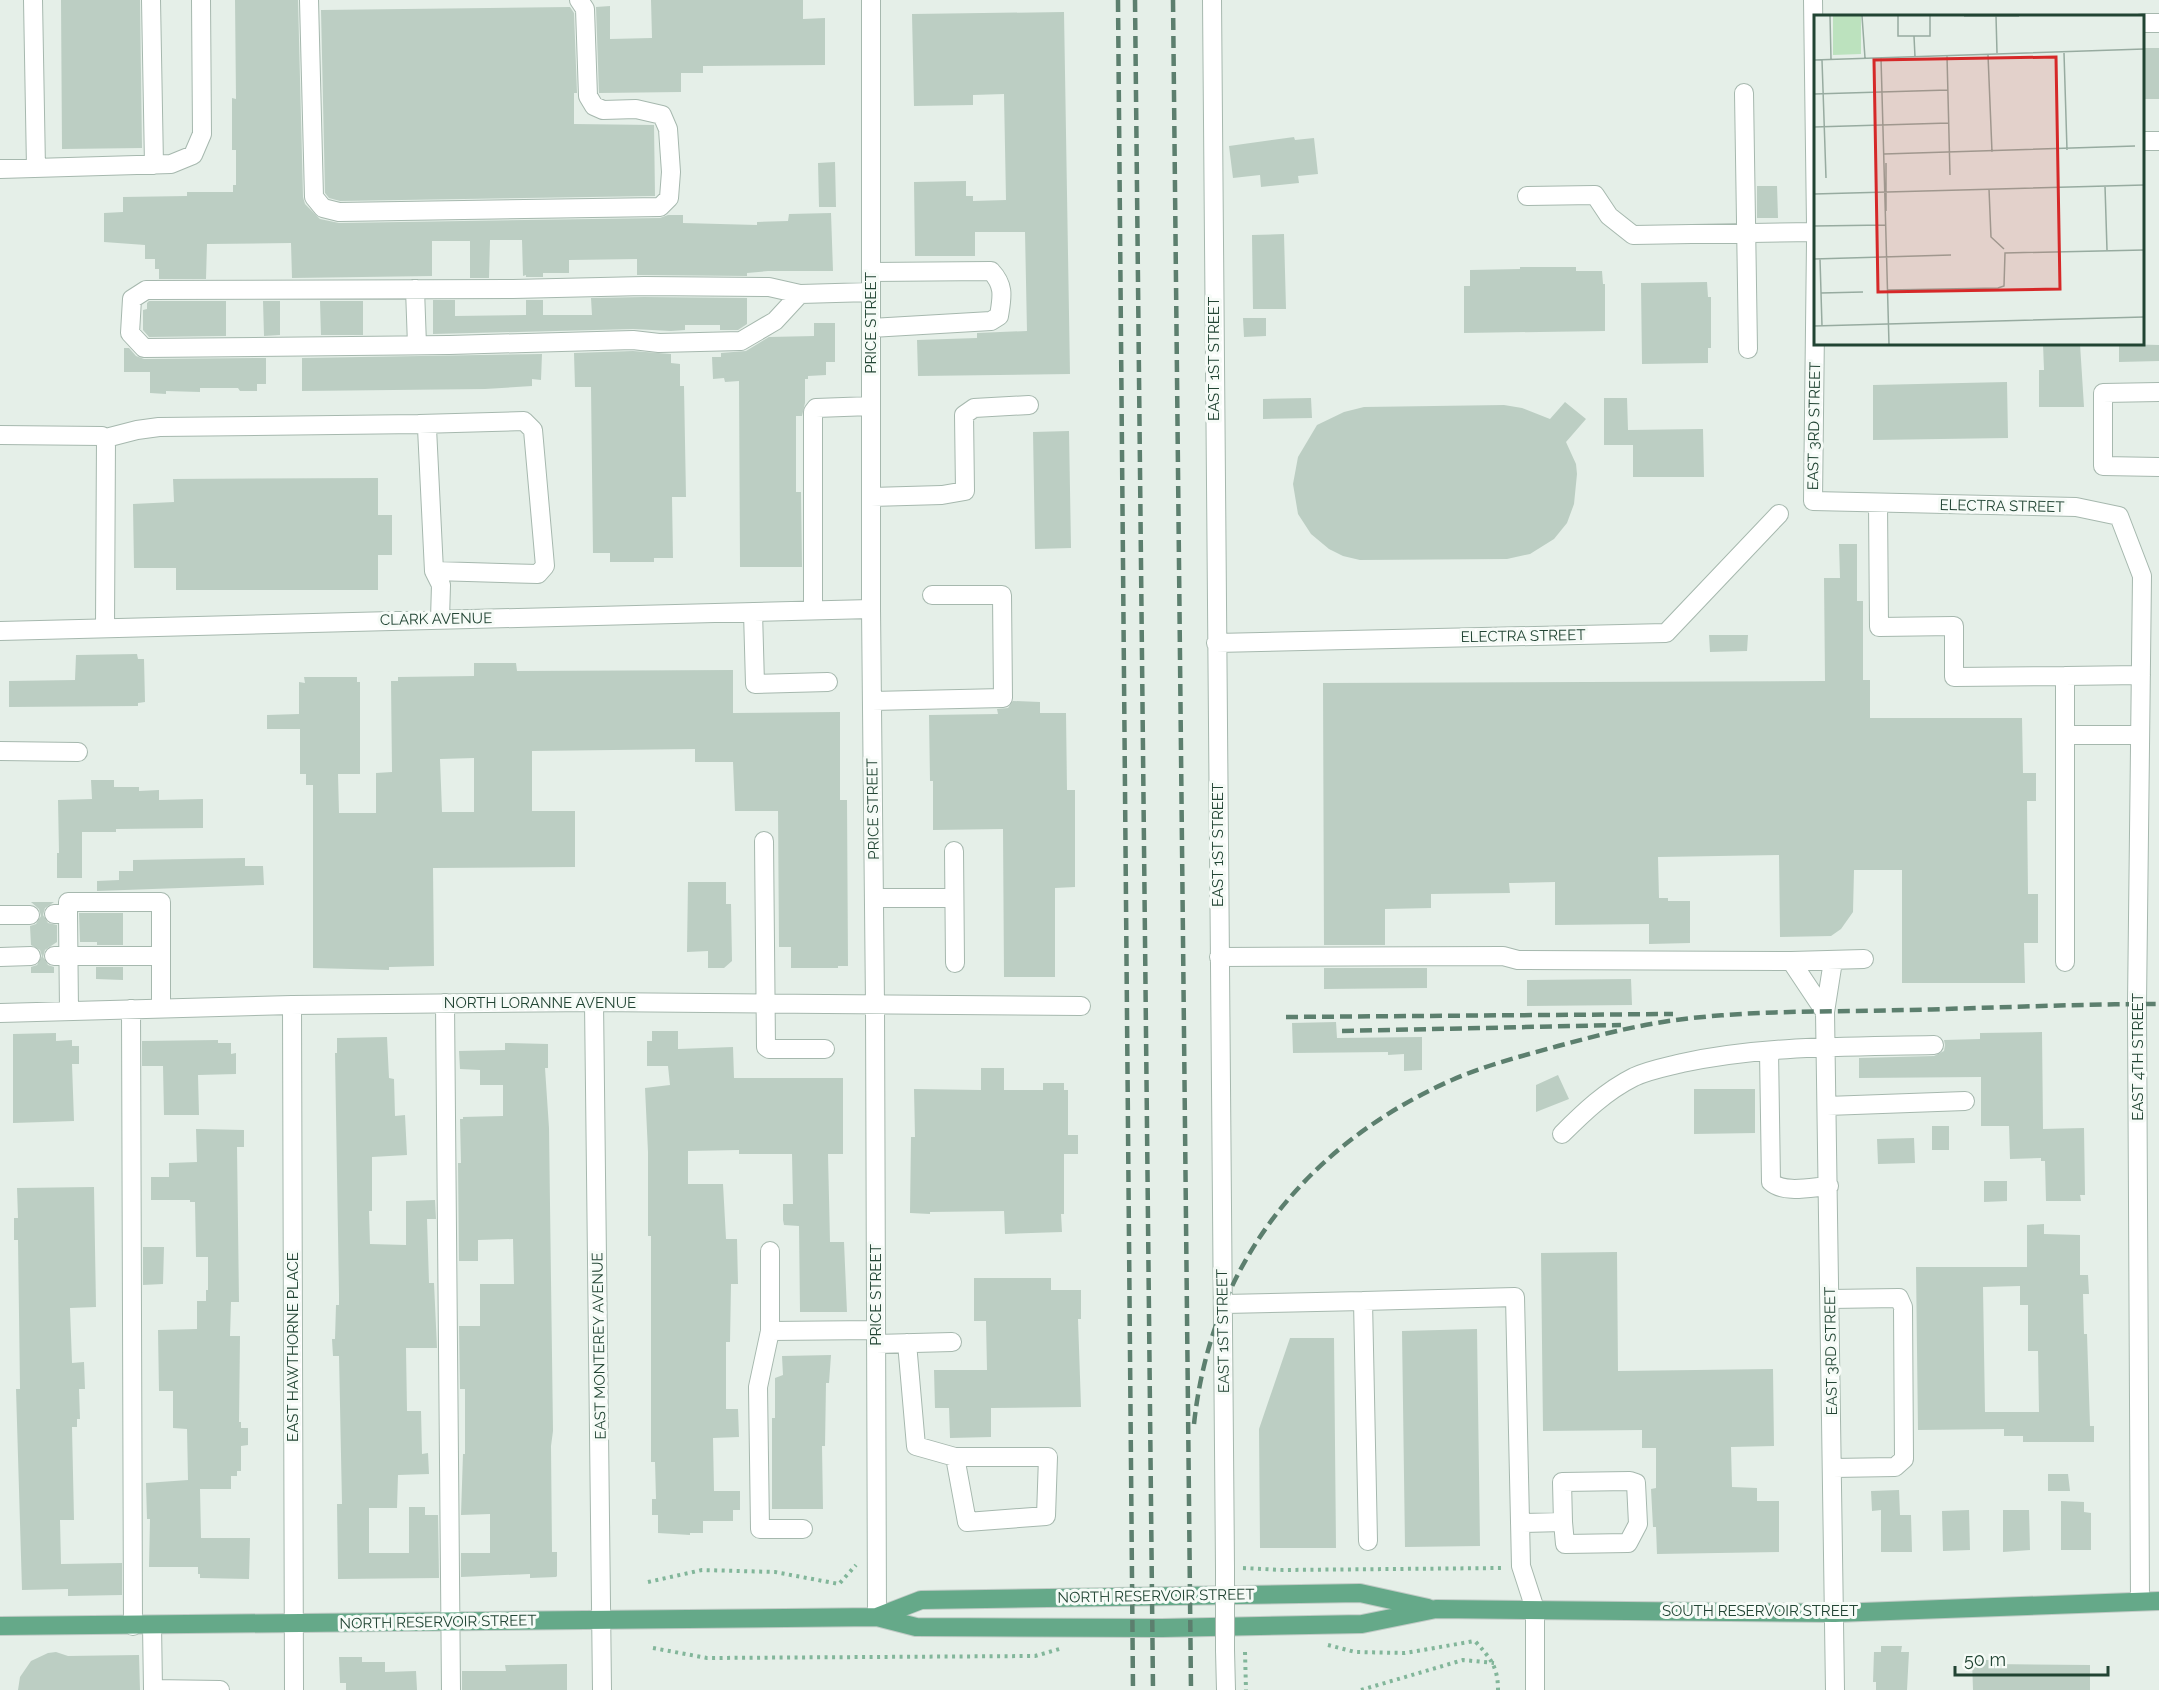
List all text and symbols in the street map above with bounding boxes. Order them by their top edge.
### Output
inset map [1814,15,2144,345]
street label: PRICE STREET [862,272,880,374]
street label: EAST 1ST STREET [1205,297,1223,421]
street label: EAST 3RD STREET [1804,362,1824,490]
street label: ELECTRA STREET [1939,496,2065,516]
street label: CLARK AVENUE [380,609,492,629]
street label: ELECTRA STREET [1460,626,1586,646]
street label: PRICE STREET [863,758,883,860]
street label: EAST 1ST STREET [1209,783,1227,907]
street label: EAST 4TH STREET [2129,993,2147,1121]
street label: NORTH LORANNE AVENUE [444,994,636,1012]
street label: PRICE STREET [867,1244,885,1346]
street label: EAST HAWTHORNE PLACE [284,1252,302,1442]
street label: EAST MONTEREY AVENUE [588,1252,610,1440]
street label: EAST 1ST STREET [1213,1269,1233,1393]
street label: EAST 3RD STREET [1821,1287,1841,1415]
street label: NORTH RESERVOIR STREET [1057,1585,1255,1607]
street label: SOUTH RESERVOIR STREET [1662,1602,1858,1620]
street label: NORTH RESERVOIR STREET [339,1611,537,1633]
scale bar [1955,1639,2108,1677]
text: 50 m [1964,1649,2006,1670]

